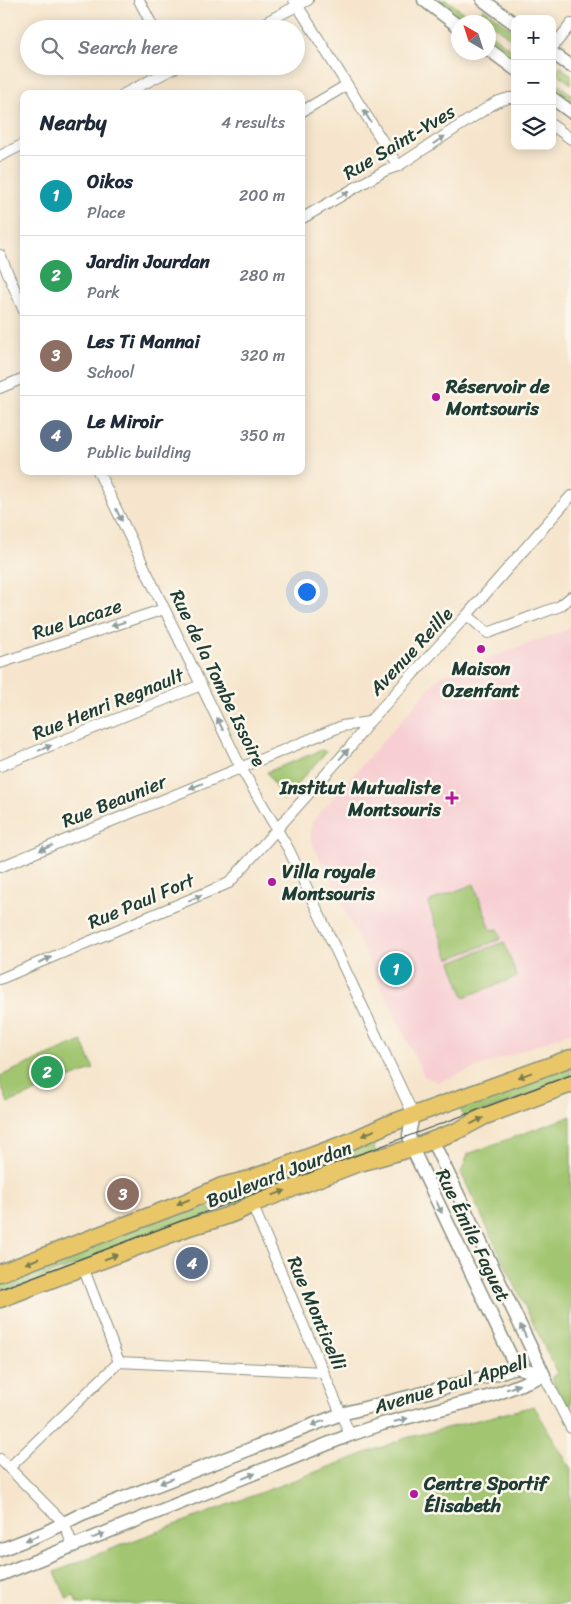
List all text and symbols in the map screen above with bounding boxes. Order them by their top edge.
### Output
north arrow [451,15,496,60]
map controls [511,15,556,150]
button: + [511,15,556,60]
search box [20,20,305,75]
text: Search here [78,31,178,64]
icon: search [38,34,66,62]
button: − [511,60,556,105]
street label: Rue Saint-Yves [336,95,462,189]
text: Nearby [40,104,106,142]
button: layers [511,105,556,150]
text: 4 results [221,108,285,137]
one-way arrow [362,109,371,123]
one-way arrow [433,135,446,145]
text: Oikos [87,165,133,198]
text: 1 [53,181,59,210]
text: 200 m [239,181,285,210]
one-way arrow [337,190,350,199]
text: Place [87,198,126,227]
text: Jardin Jourdan [87,245,210,278]
text: 2 [51,261,61,290]
text: 280 m [240,261,285,290]
text: Park [87,278,120,307]
text: Les Ti Mannai [87,325,200,358]
text: 3 [52,341,60,370]
text: 320 m [240,341,285,370]
text: School [87,358,134,387]
place label: Réservoir de Montsouris [445,370,550,425]
marker: Réservoir de Montsouris [430,391,442,403]
text: Le Miroir [87,405,162,438]
text: 4 [51,421,61,450]
text: 350 m [240,421,285,450]
text: Public building [87,438,191,467]
one-way arrow [115,508,123,522]
your location [294,579,320,605]
street label: Rue de la Tombe Issoire [161,584,275,772]
street label: Rue Lacaze [28,589,126,649]
street label: Avenue Reille [360,599,461,704]
one-way arrow [110,621,125,629]
marker: Maison Ozenfant [475,643,487,655]
place label: Maison Ozenfant [442,652,521,707]
street label: Rue Henri Regnault [27,658,190,749]
one-way arrow [216,717,224,731]
one-way arrow [38,744,53,752]
one-way arrow [339,747,350,760]
street label: Rue Beaunier [57,765,173,837]
place label: Institut Mutualiste Montsouris [279,771,442,826]
one-way arrow [189,783,203,791]
marker: Institut Mutualiste Montsouris [445,791,459,805]
one-way arrow [38,844,53,852]
place label: Villa royale Montsouris [281,855,376,910]
street label: Rue Paul Fort [82,863,201,938]
marker: Villa royale Montsouris [266,876,278,888]
one-way arrow [188,893,202,901]
pin: 1 [380,950,412,988]
one-way arrow [38,956,52,964]
pin: 2 [31,1053,63,1091]
one-way arrow [517,1071,532,1079]
one-way arrow [469,1116,484,1125]
one-way arrow [361,1129,375,1137]
street label: Boulevard Jourdan [201,1131,357,1217]
street label: Rue Émile Faguet [426,1163,520,1307]
pin: 3 [107,1175,139,1213]
one-way arrow [272,1189,287,1197]
one-way arrow [176,1199,190,1207]
one-way arrow [435,1200,443,1214]
pin: 4 [176,1244,208,1282]
street label: Rue Monticelli [278,1251,356,1376]
one-way arrow [104,1252,118,1260]
one-way arrow [24,1257,39,1265]
one-way arrow [519,1324,527,1338]
street label: Avenue Paul Appell [369,1345,533,1423]
one-way arrow [506,1383,521,1391]
one-way arrow [393,1415,408,1423]
one-way arrow [310,1420,325,1427]
place label: Centre Sportif Élisabeth [423,1467,551,1522]
one-way arrow [241,1472,256,1479]
one-way arrow [158,1477,173,1485]
marker: Centre Sportif Élisabeth [408,1488,420,1500]
one-way arrow [90,1532,105,1539]
one-way arrow [25,1534,40,1542]

